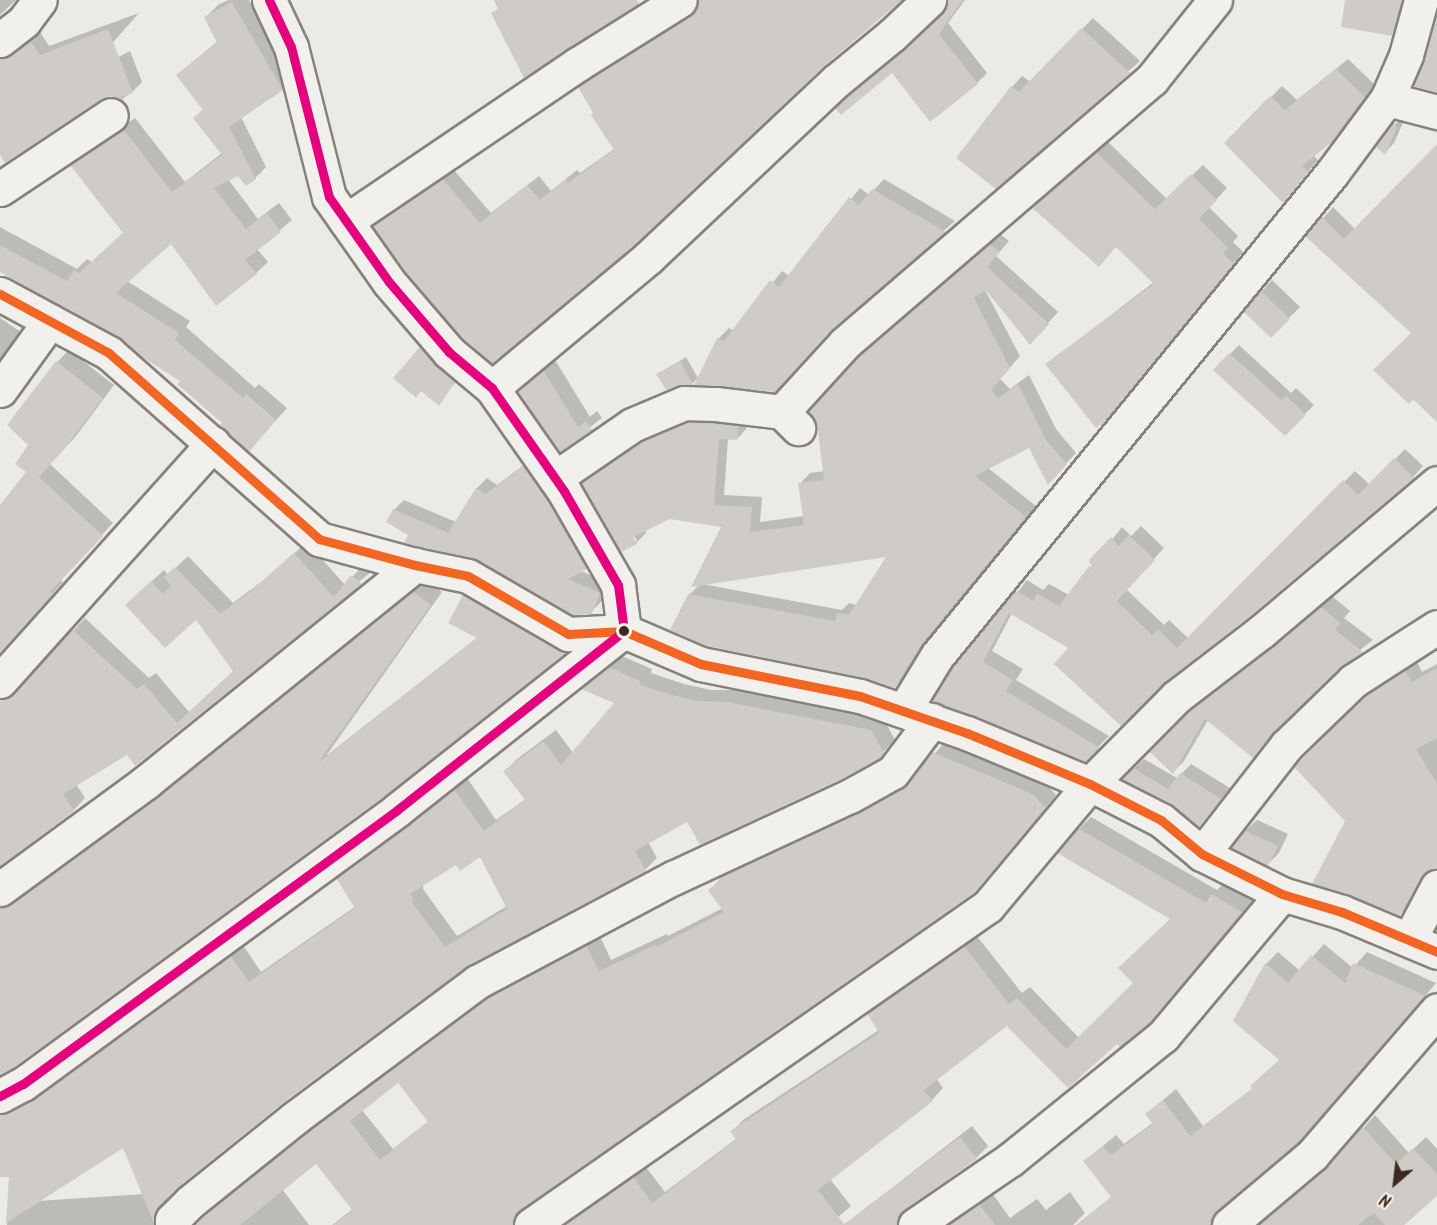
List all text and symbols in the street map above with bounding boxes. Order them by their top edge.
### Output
unlabelled marker [618,625,630,637]
north arrow [1365,1153,1425,1213]
text: N [1376,1186,1397,1213]

